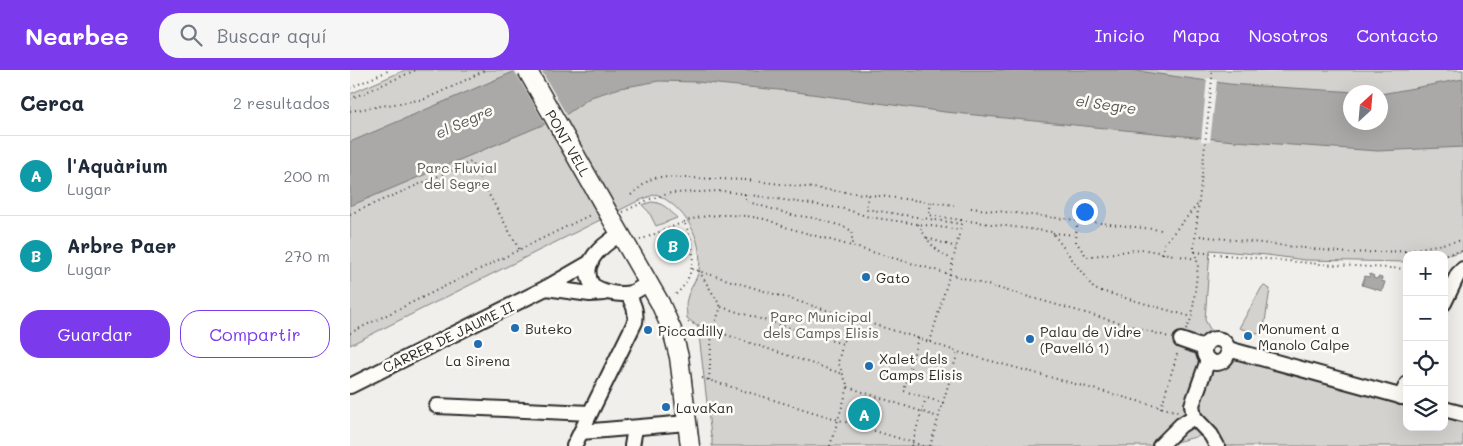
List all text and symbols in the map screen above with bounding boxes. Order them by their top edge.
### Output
search box [159,13,509,58]
text: Nearbee [25,20,129,51]
icon: search [177,21,205,49]
text: Buscar aquí [217,23,327,48]
text: Inicio [1094,23,1145,47]
text: Mapa [1173,23,1220,47]
text: Nosotros [1248,23,1328,47]
text: Contacto [1356,23,1438,47]
north arrow [1343,85,1388,130]
text: Cerca [20,89,85,116]
water label: el Segre [1074,90,1138,118]
text: 2 resultados [233,92,330,113]
water label: el Segre [432,99,496,143]
street label: PONT VELL [541,106,595,180]
text: l'Aquàrium [67,153,168,178]
park label: Parc Fluvial del Segre [417,158,497,193]
text: A [30,165,42,186]
text: 200 m [283,165,330,186]
text: Lugar [67,178,111,199]
your location [1072,199,1098,225]
pin: B [657,226,689,264]
text: Arbre Paer [67,233,176,258]
text: B [31,245,41,266]
text: 270 m [284,245,330,266]
map controls [1403,251,1448,431]
button: + [1403,251,1448,296]
text: Lugar [67,258,111,279]
place label: Gato [876,268,910,287]
marker: Gato [860,271,872,283]
button: − [1403,296,1448,341]
street label: CARRER DE JAUME II [379,297,517,377]
park label: Parc Municipal dels Camps Elisis [763,307,879,342]
button: Guardar [20,310,170,358]
button: Compartir [180,310,330,358]
place label: Buteko [525,319,572,338]
place label: Monument a Manolo Calpe [1258,319,1350,354]
place label: Piccadilly [658,321,724,340]
marker: Buteko [509,322,521,334]
place label: Palau de Vidre (Pavelló 1) [1040,322,1142,357]
marker: Piccadilly [642,324,654,336]
marker: Monument a Manolo Calpe [1242,330,1254,342]
marker: Palau de Vidre (Pavelló 1) [1024,333,1036,345]
marker: La Sirena [472,338,484,350]
button: locate [1403,341,1448,386]
place label: Xalet dels Camps Elisis [879,349,963,384]
place label: La Sirena [446,351,510,370]
marker: Xalet dels Camps Elisis [863,360,875,372]
button: layers [1403,386,1448,431]
pin: A [848,395,880,433]
place label: LavaKan [676,398,733,417]
marker: LavaKan [660,401,672,413]

